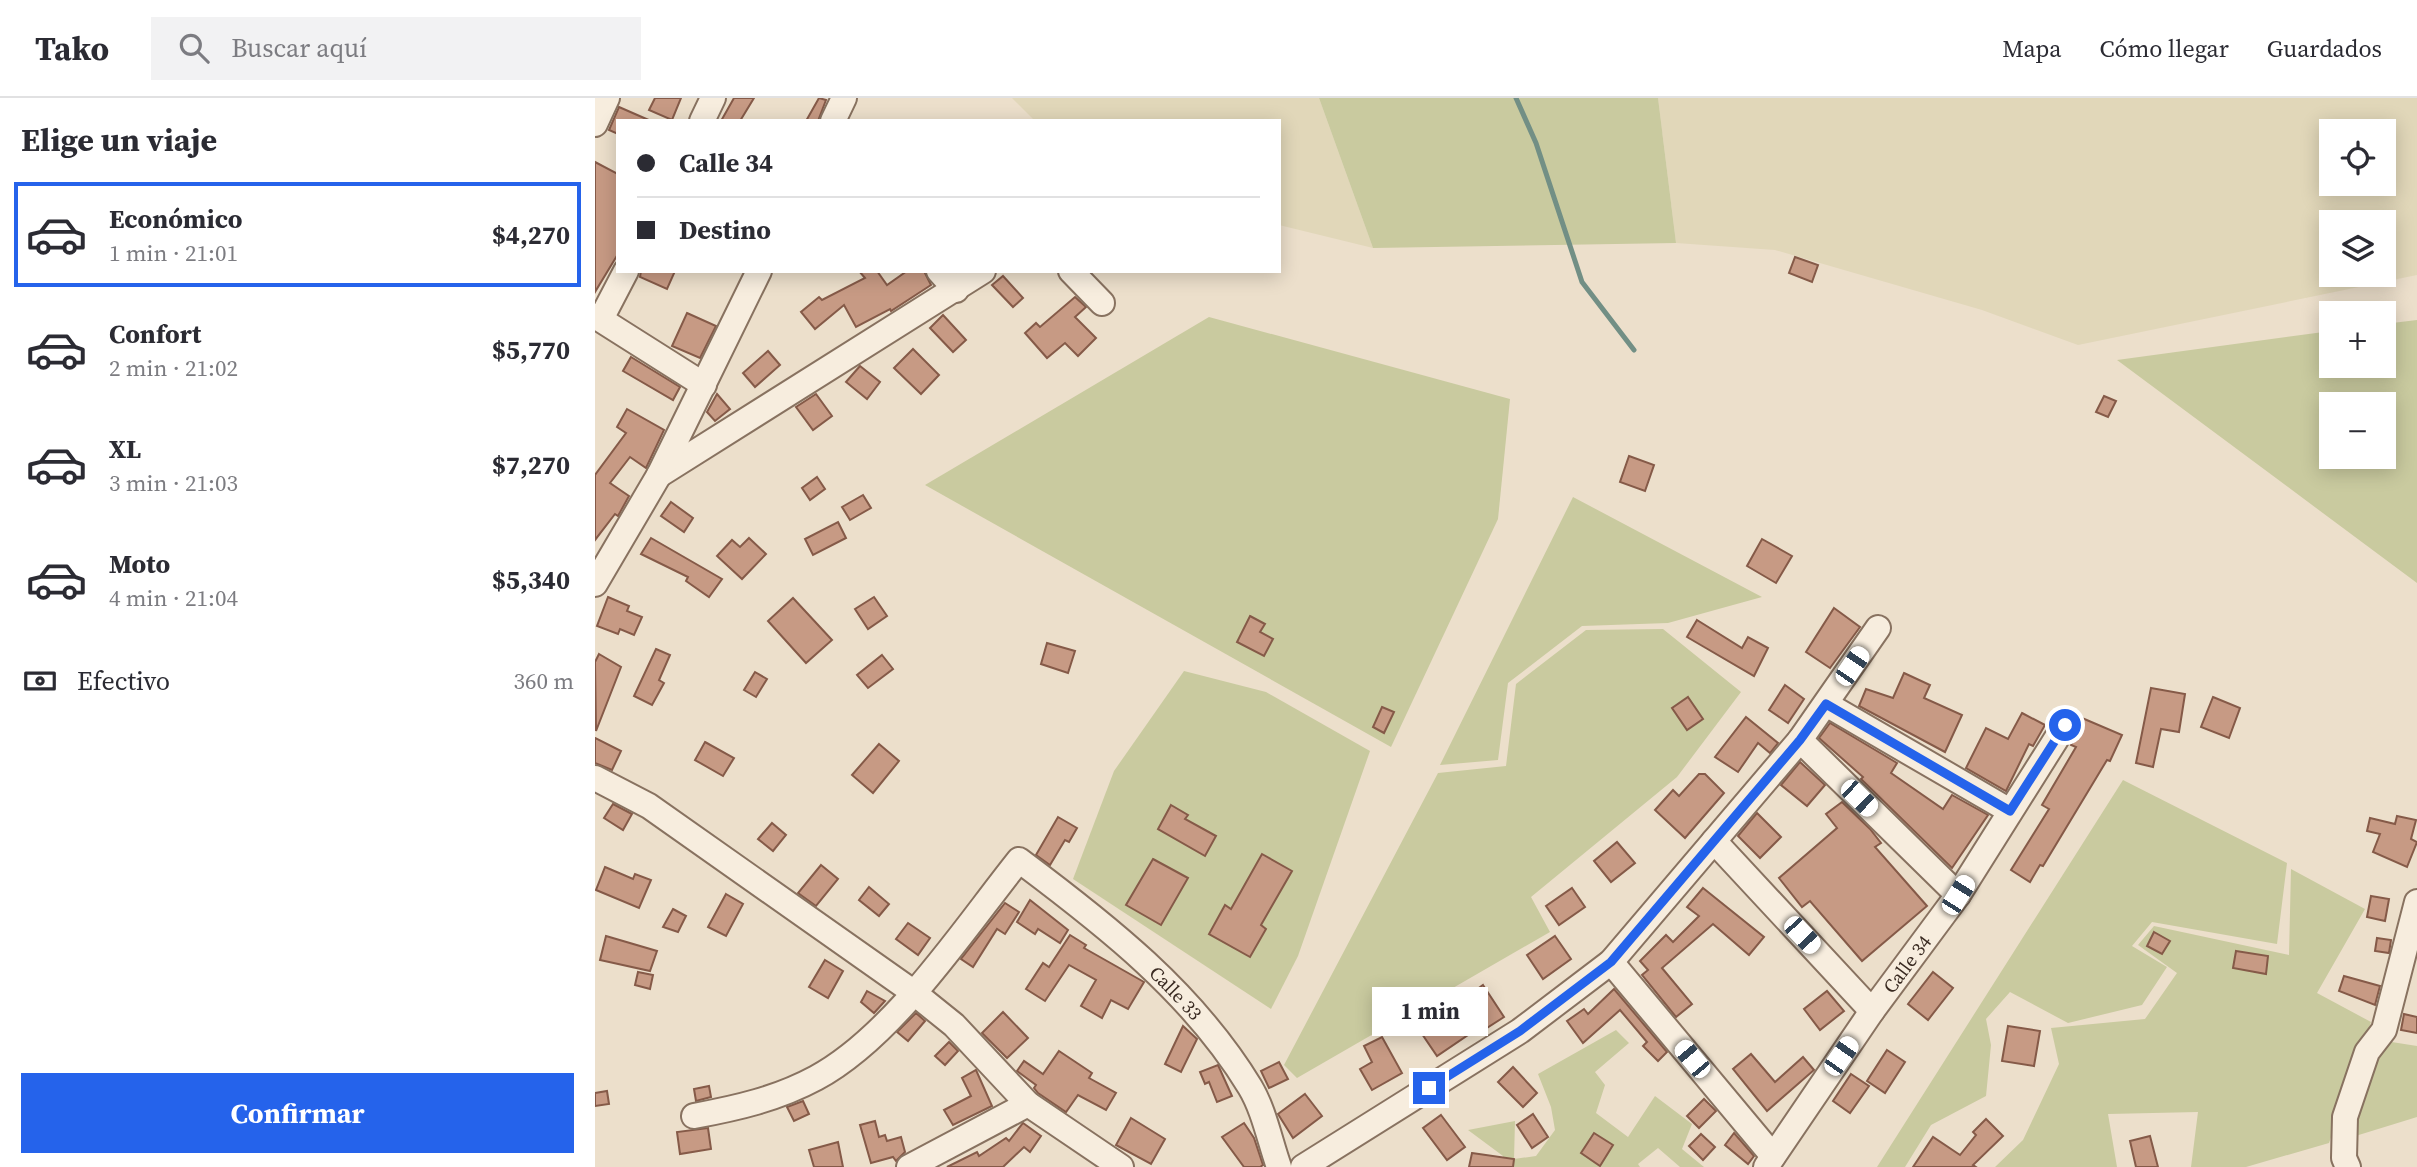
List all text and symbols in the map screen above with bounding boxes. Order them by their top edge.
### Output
search box [151,17,641,80]
text: Tako [35,26,109,71]
icon: search [175,29,213,67]
text: Buscar aquí [231,30,367,66]
text: Mapa [2002,32,2061,65]
text: Cómo llegar [2099,32,2229,65]
text: Guardados [2267,32,2382,65]
text: Elige un viaje [21,118,217,162]
map controls [2319,119,2396,469]
button: locate [2319,119,2396,196]
text: Calle 34 [679,145,773,181]
text: Económico [109,201,242,237]
icon: car [25,203,88,266]
button: layers [2319,210,2396,287]
text: Destino [679,212,771,248]
text: $4,270 [492,217,570,253]
text: 1 min · 21:01 [109,237,238,269]
button: + [2319,301,2396,378]
text: Confort [109,316,201,352]
icon: car [25,318,88,381]
text: $5,770 [492,332,570,368]
text: 2 min · 21:02 [109,352,238,384]
button: − [2319,392,2396,469]
text: XL [109,431,141,467]
icon: car [25,433,88,496]
text: $7,270 [492,447,570,483]
text: 3 min · 21:03 [109,467,238,499]
text: Moto [109,546,170,582]
icon: car [25,548,88,611]
text: $5,340 [492,562,570,598]
text: 4 min · 21:04 [109,582,238,614]
car [1832,643,1873,689]
icon: cash [21,662,59,700]
text: Efectivo [77,663,170,699]
text: 360 m [513,665,574,697]
route start [2049,709,2081,741]
car [1837,776,1882,820]
car [1938,872,1979,918]
car [1780,912,1825,958]
street label: Calle 34 [1877,929,1937,998]
street label: Calle 33 [1144,960,1208,1025]
callout: 1 min [1371,986,1487,1035]
text: 1 min [1400,995,1460,1027]
car [1821,1033,1862,1079]
car [1671,1036,1714,1082]
route end [1413,1072,1445,1104]
button: Confirmar [21,1073,574,1153]

